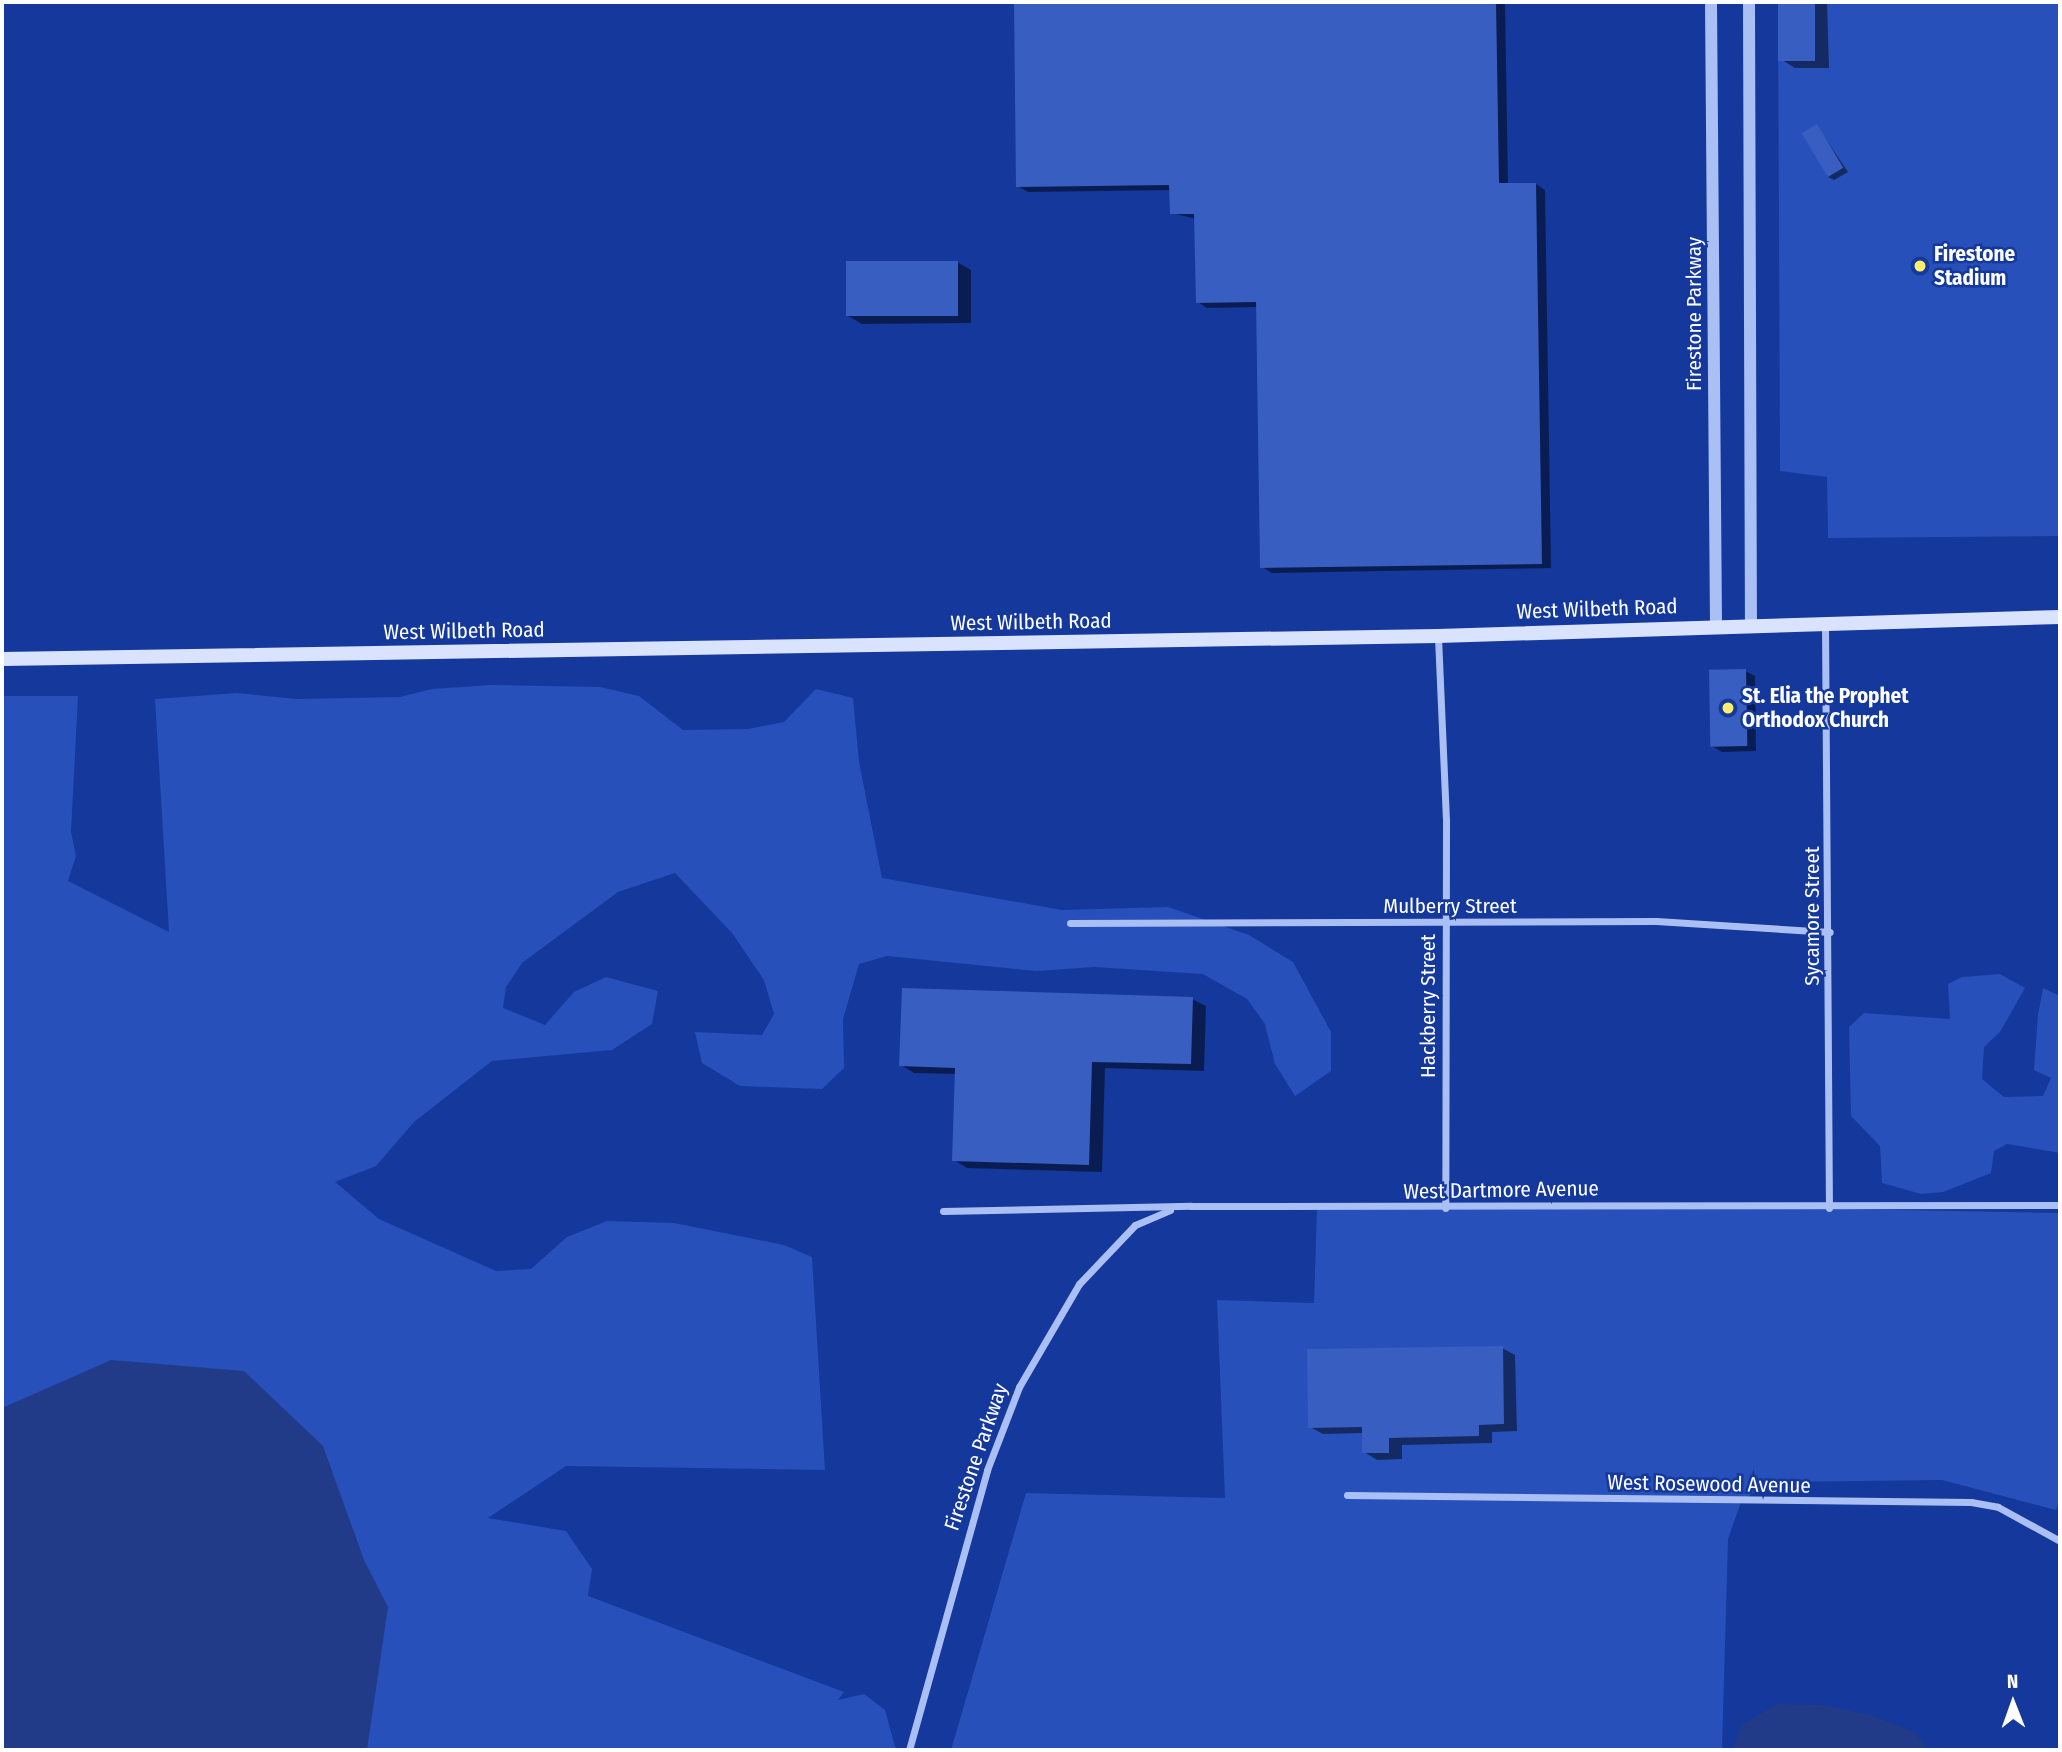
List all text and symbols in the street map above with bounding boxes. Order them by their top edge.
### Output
street label: Firestone Parkway [1681,237,1707,391]
place label: Firestone Stadium [1934,241,2015,291]
marker: Firestone Stadium [1912,258,1928,274]
street label: West Wilbeth Road [1516,594,1678,624]
street label: West Wilbeth Road [950,608,1112,636]
street label: West Wilbeth Road [383,617,545,645]
place label: St. Elia the Prophet Orthodox Church [1742,683,1909,733]
marker: St. Elia the Prophet Orthodox Church [1720,700,1736,716]
street label: Sycamore Street [1799,846,1825,986]
street label: Mulberry Street [1383,893,1517,919]
street label: Hackberry Street [1415,934,1441,1078]
street label: West Dartmore Avenue [1403,1176,1599,1204]
street label: Firestone Parkway [939,1380,1013,1534]
street label: West Rosewood Avenue [1607,1470,1811,1498]
north arrow [1978,1668,2048,1738]
text: N [2007,1670,2019,1693]

